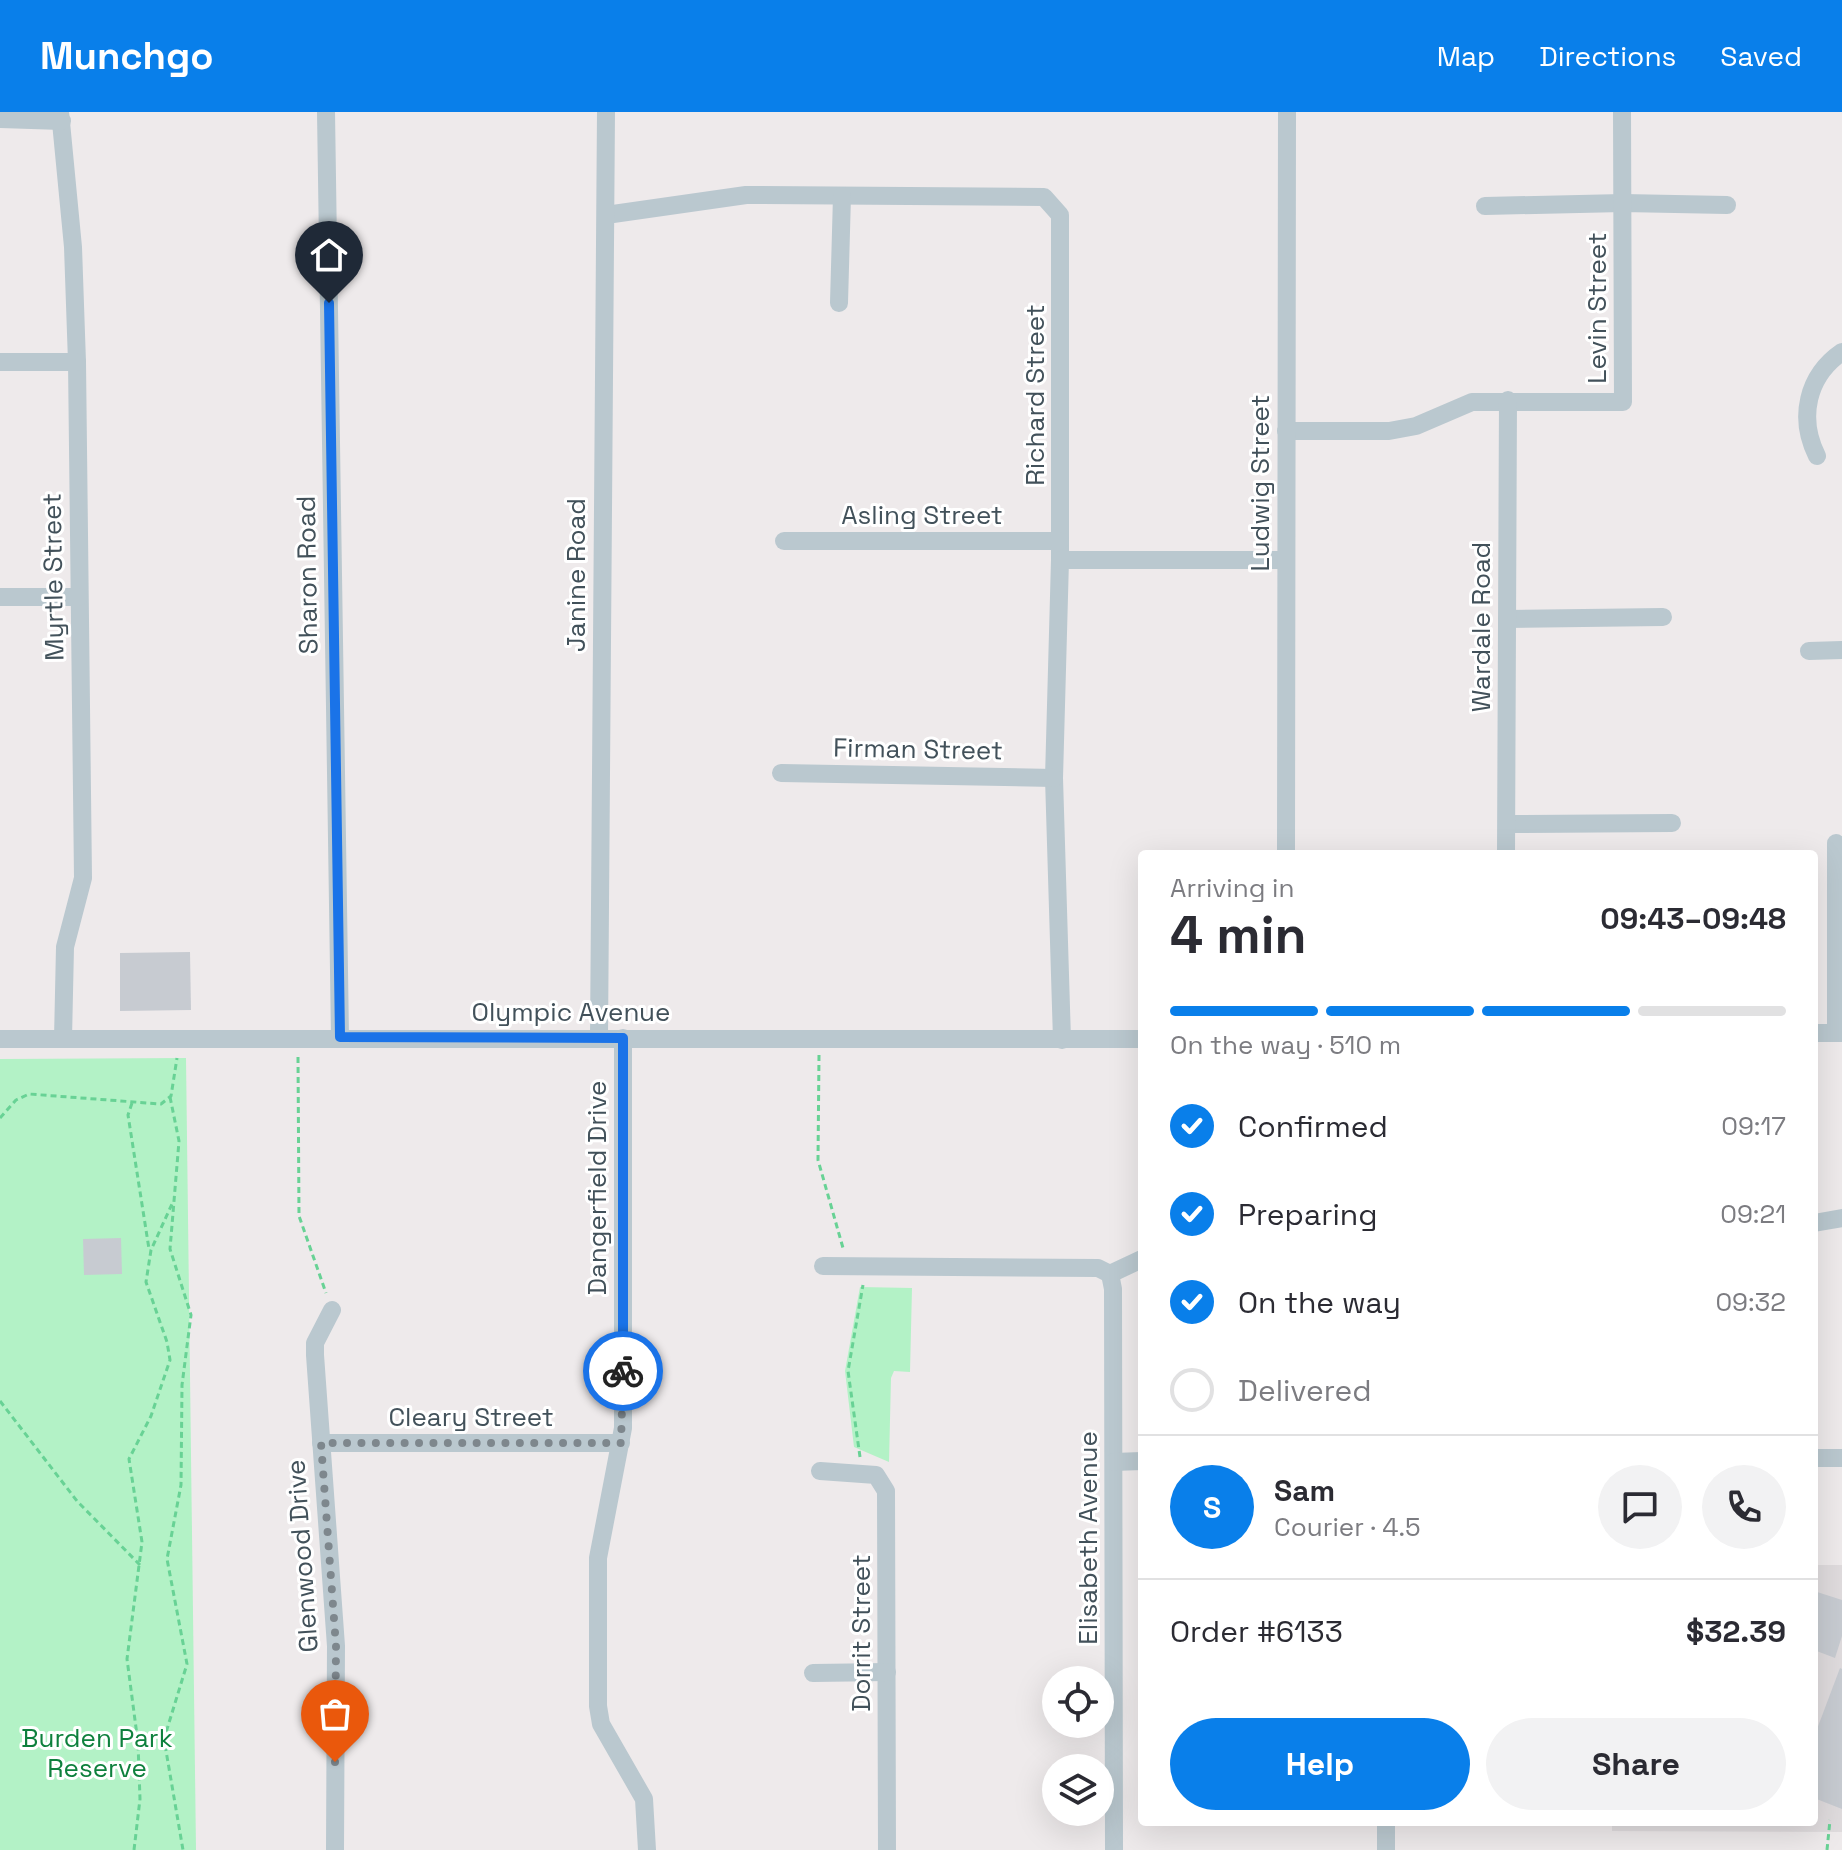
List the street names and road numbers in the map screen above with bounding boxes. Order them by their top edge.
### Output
street label: Levin Street [1580,232,1614,384]
street label: Richard Street [1018,304,1052,486]
street label: Ludwig Street [1243,395,1277,571]
street label: Myrtle Street [35,493,71,661]
street label: Sharon Road [289,495,325,655]
street label: Janine Road [559,498,593,652]
street label: Asling Street [841,498,1003,532]
street label: Wardale Road [1464,542,1498,712]
street label: Firman Street [833,731,1003,767]
street label: Olympic Avenue [472,995,670,1029]
street label: Dangerfield Drive [580,1081,614,1295]
street label: Cleary Street [388,1400,554,1434]
street label: Elisabeth Avenue [1071,1431,1105,1645]
street label: Glenwood Drive [278,1458,326,1654]
street label: Dorrit Street [844,1554,878,1712]

